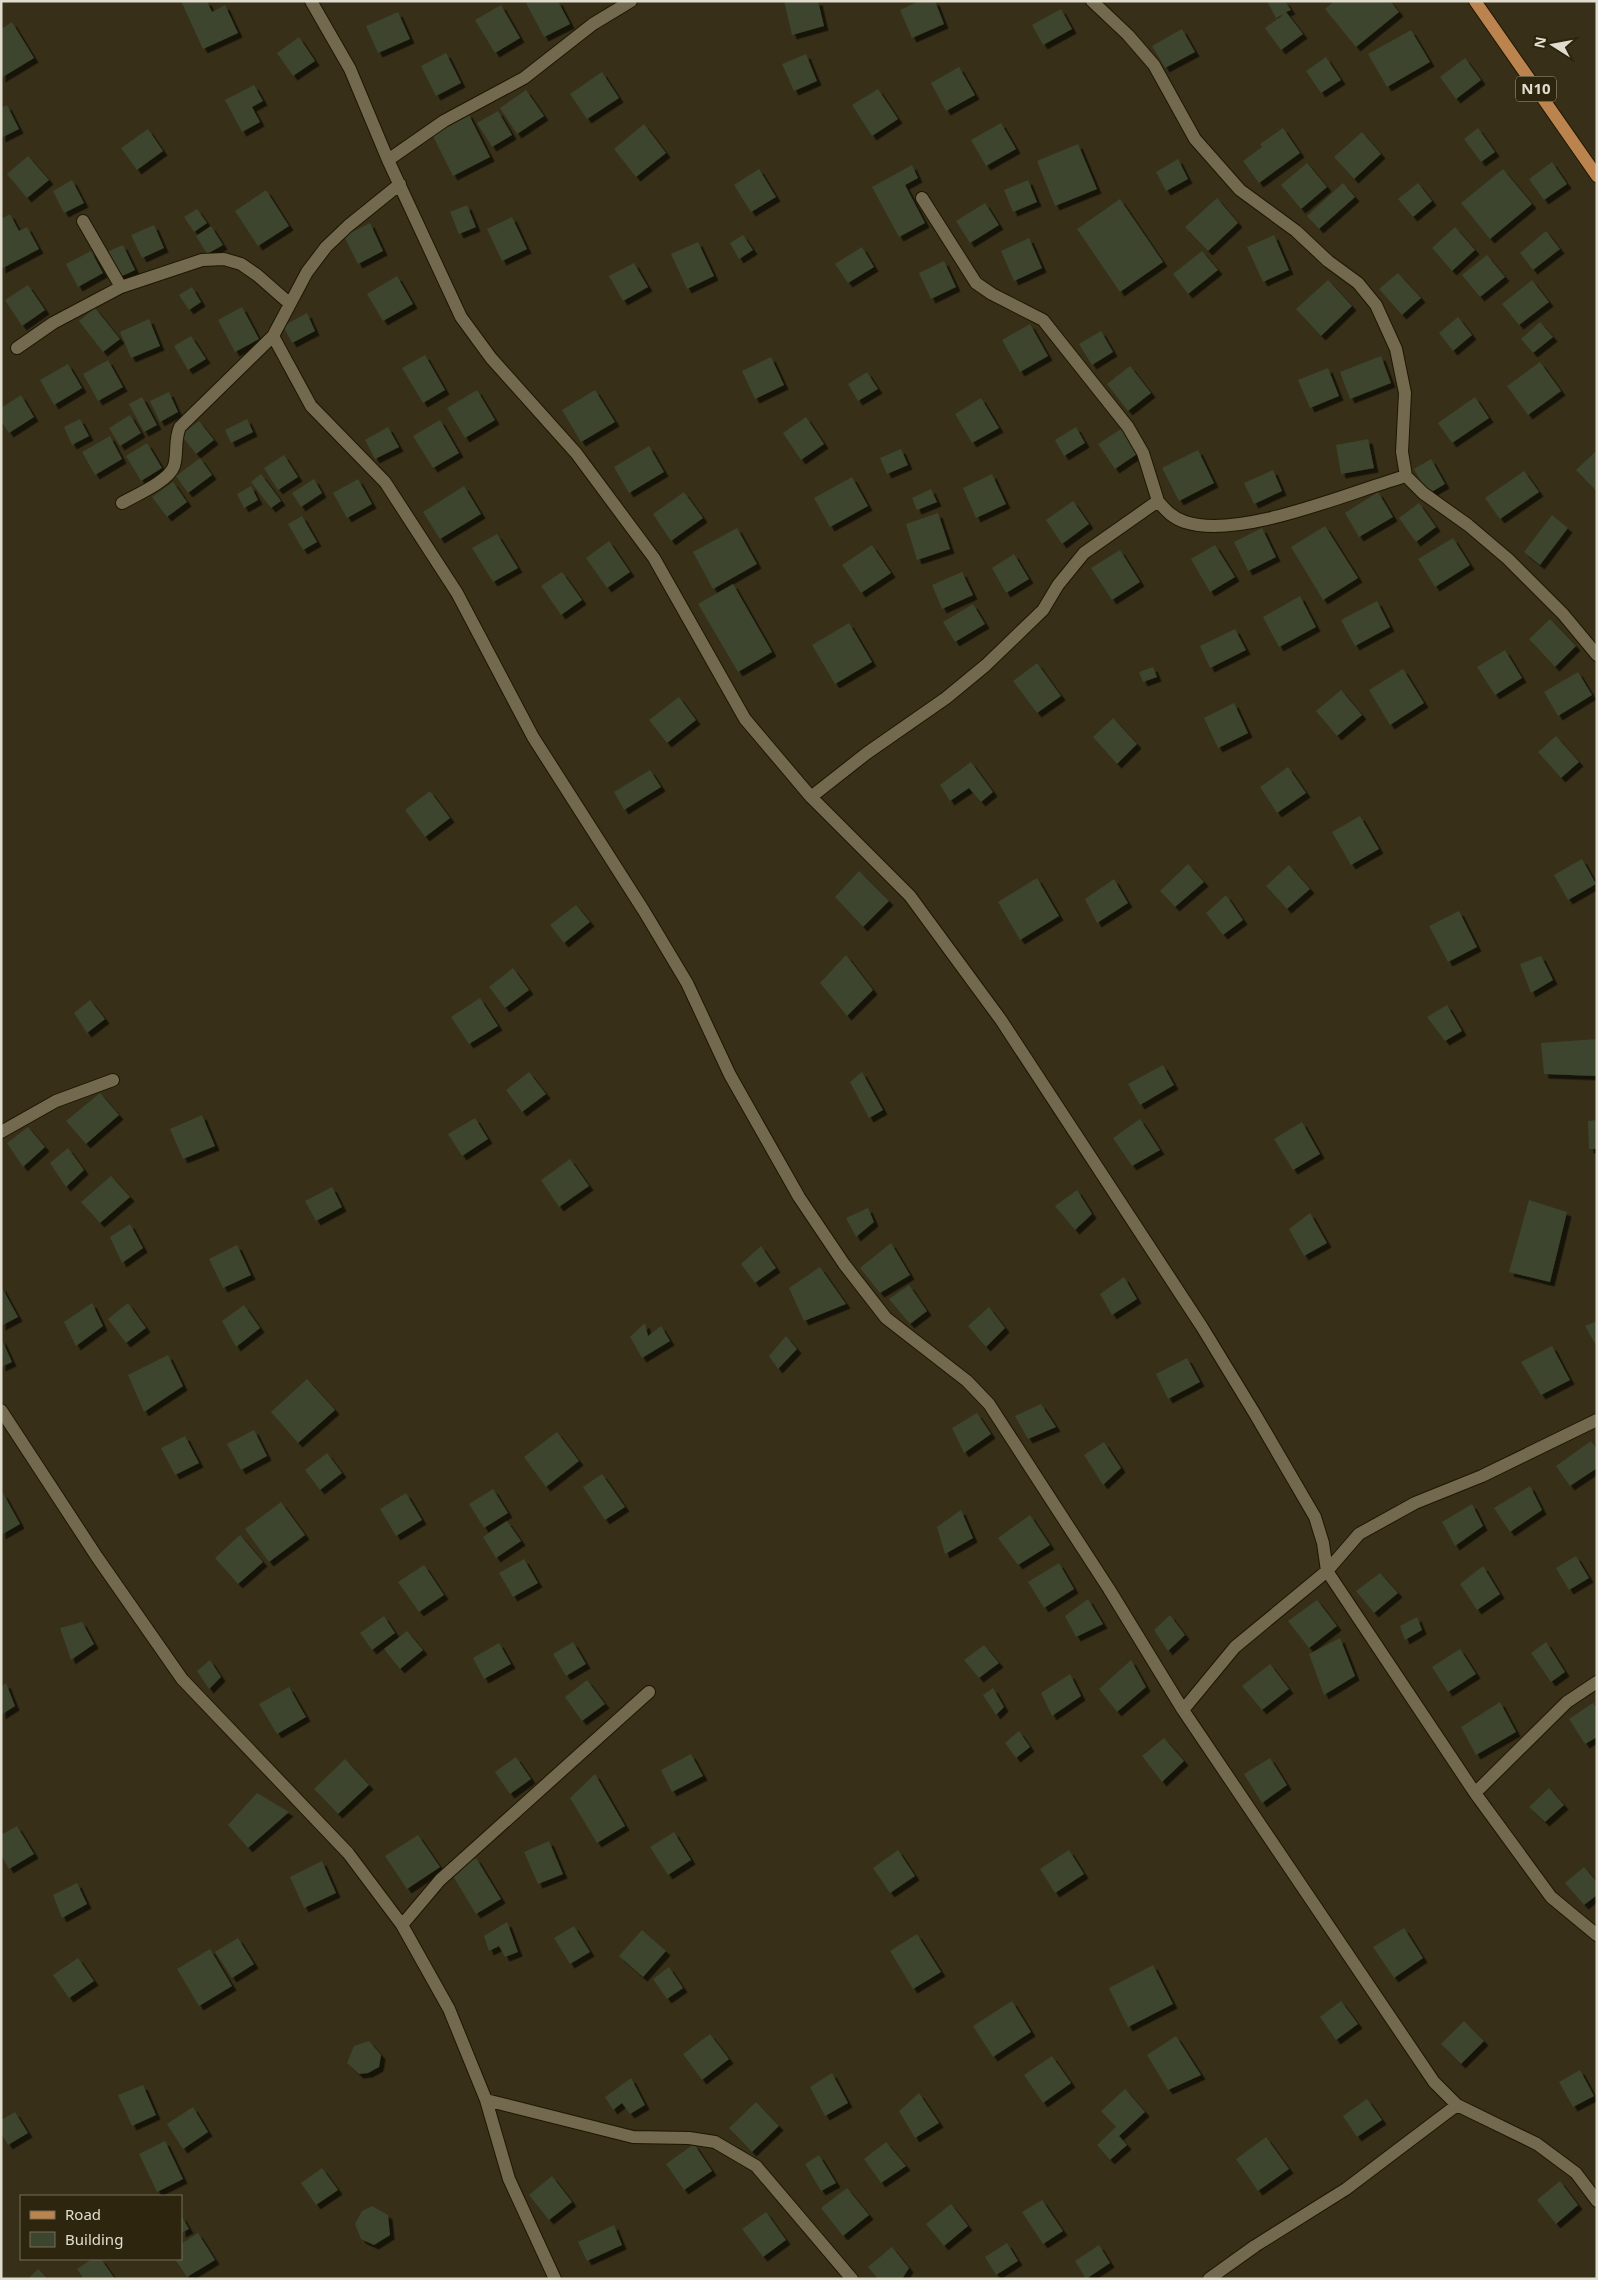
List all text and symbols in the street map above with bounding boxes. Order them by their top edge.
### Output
north arrow [1528,20,1578,70]
text: N [1529,35,1550,50]
road number: N10 [1516,76,1556,102]
legend [20,2195,182,2260]
text: Road [65,2204,101,2224]
text: Building [65,2229,123,2249]

